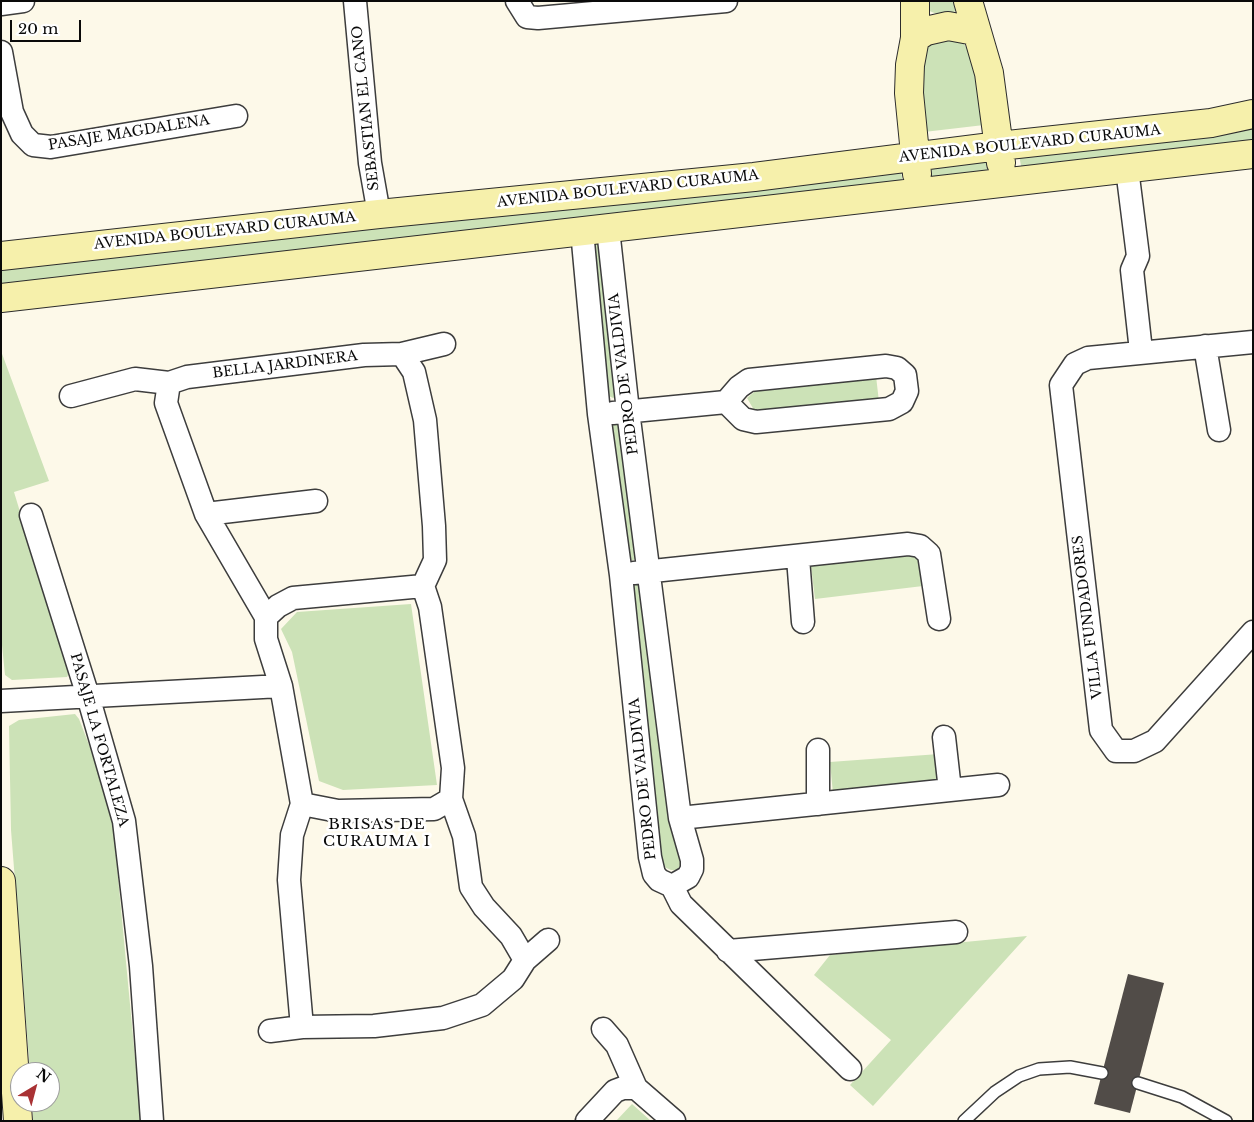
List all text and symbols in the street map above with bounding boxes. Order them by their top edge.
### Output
scale bar [12,10,84,42]
text: 20 m [18,19,58,38]
street label: SEBASTIAN EL CANO [349,25,383,191]
street label: PASAJE MAGDALENA [47,112,211,154]
street label: AVENIDA BOULEVARD CURAUMA [898,122,1162,166]
street label: AVENIDA BOULEVARD CURAUMA [496,167,760,211]
street label: AVENIDA BOULEVARD CURAUMA [93,209,357,253]
street label: PEDRO DE VALDIVIA [606,292,642,456]
street label: BELLA JARDINERA [212,348,358,382]
street label: VILLA FUNDADORES [1070,534,1106,700]
street label: PASAJE LA FORTALEZA [66,651,132,829]
street label: PEDRO DE VALDIVIA [626,697,660,861]
district label: BRISAS DE CURAUMA I [322,816,432,851]
north arrow [10,1062,60,1112]
text: N [33,1065,54,1087]

